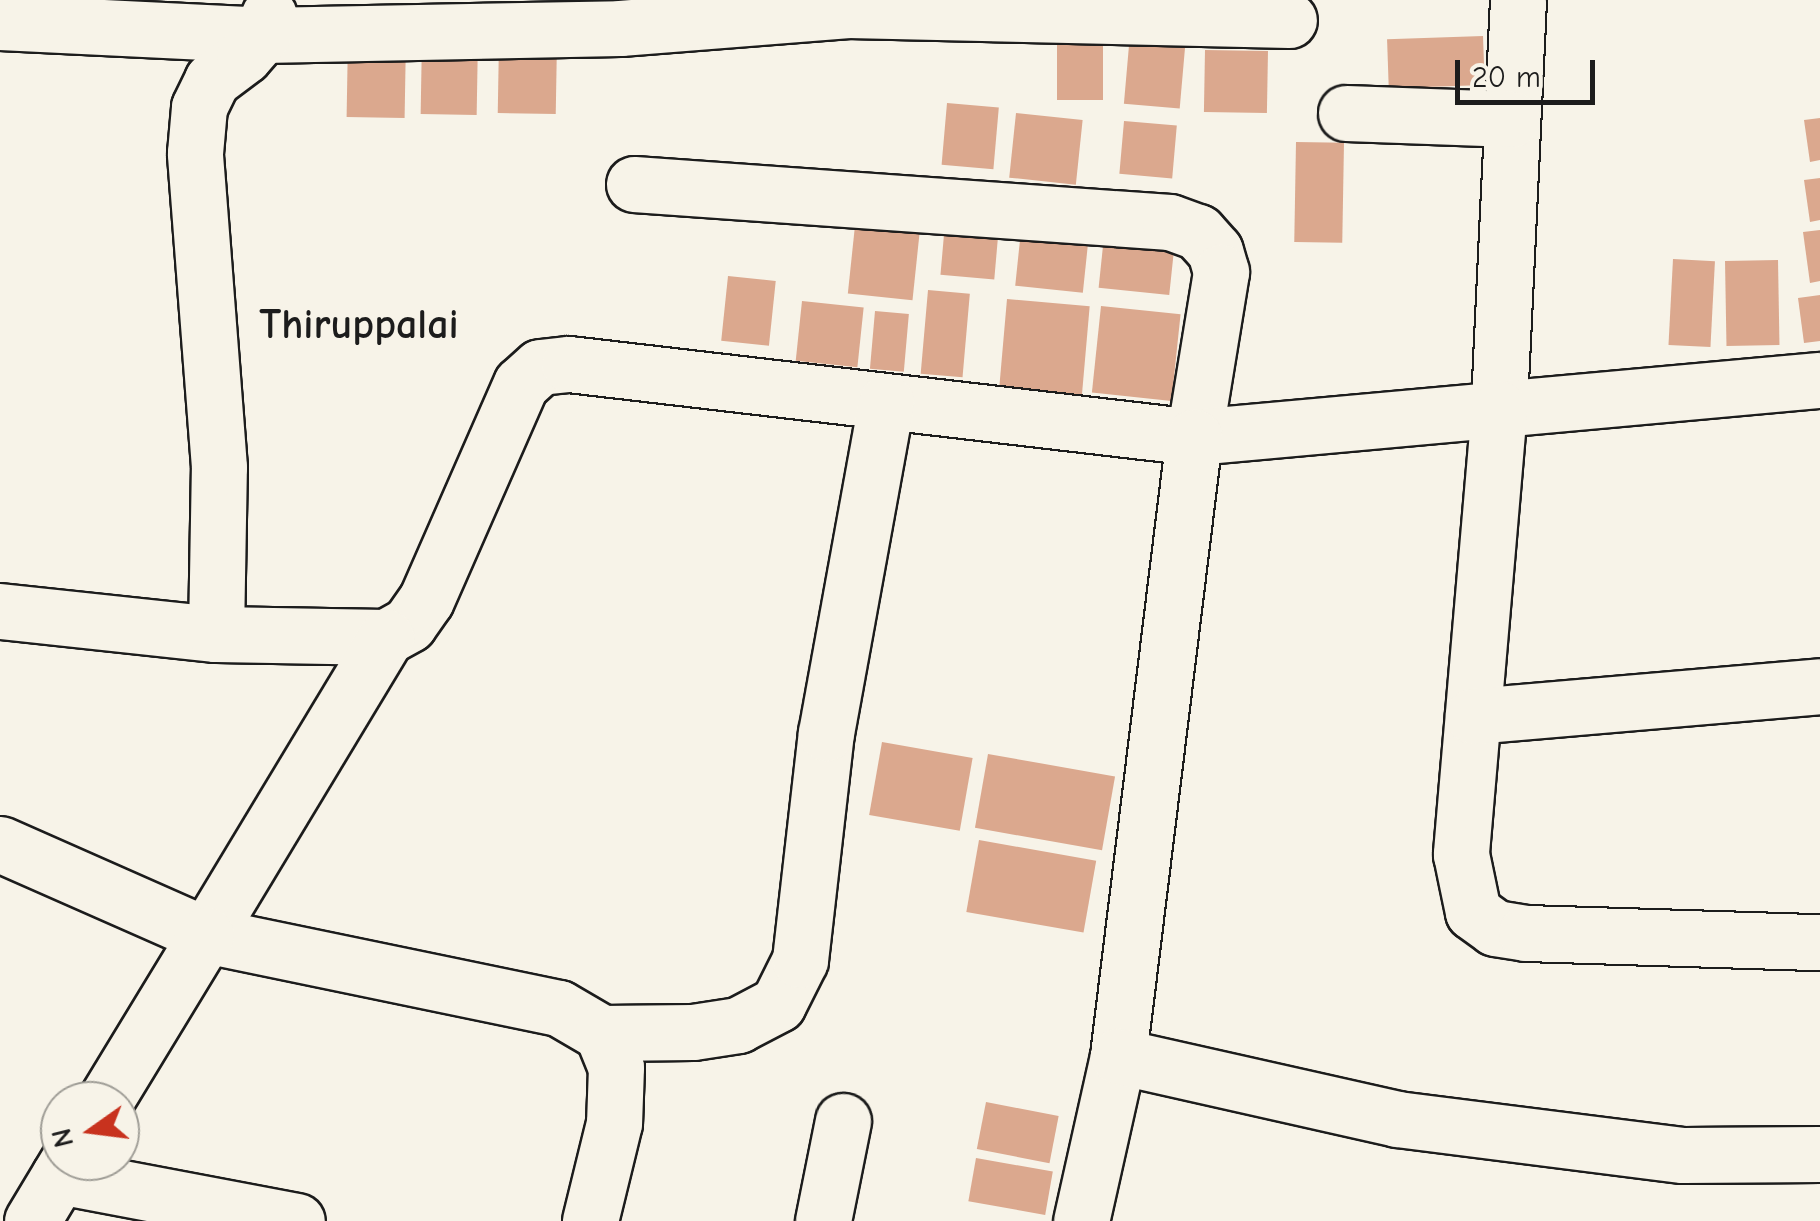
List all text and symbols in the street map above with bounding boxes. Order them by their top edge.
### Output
scale bar [1460,40,1600,102]
text: 20 m [1472,60,1541,95]
district label: Thiruppalai [259,300,459,350]
north arrow [40,1081,140,1181]
text: N [45,1125,81,1151]

